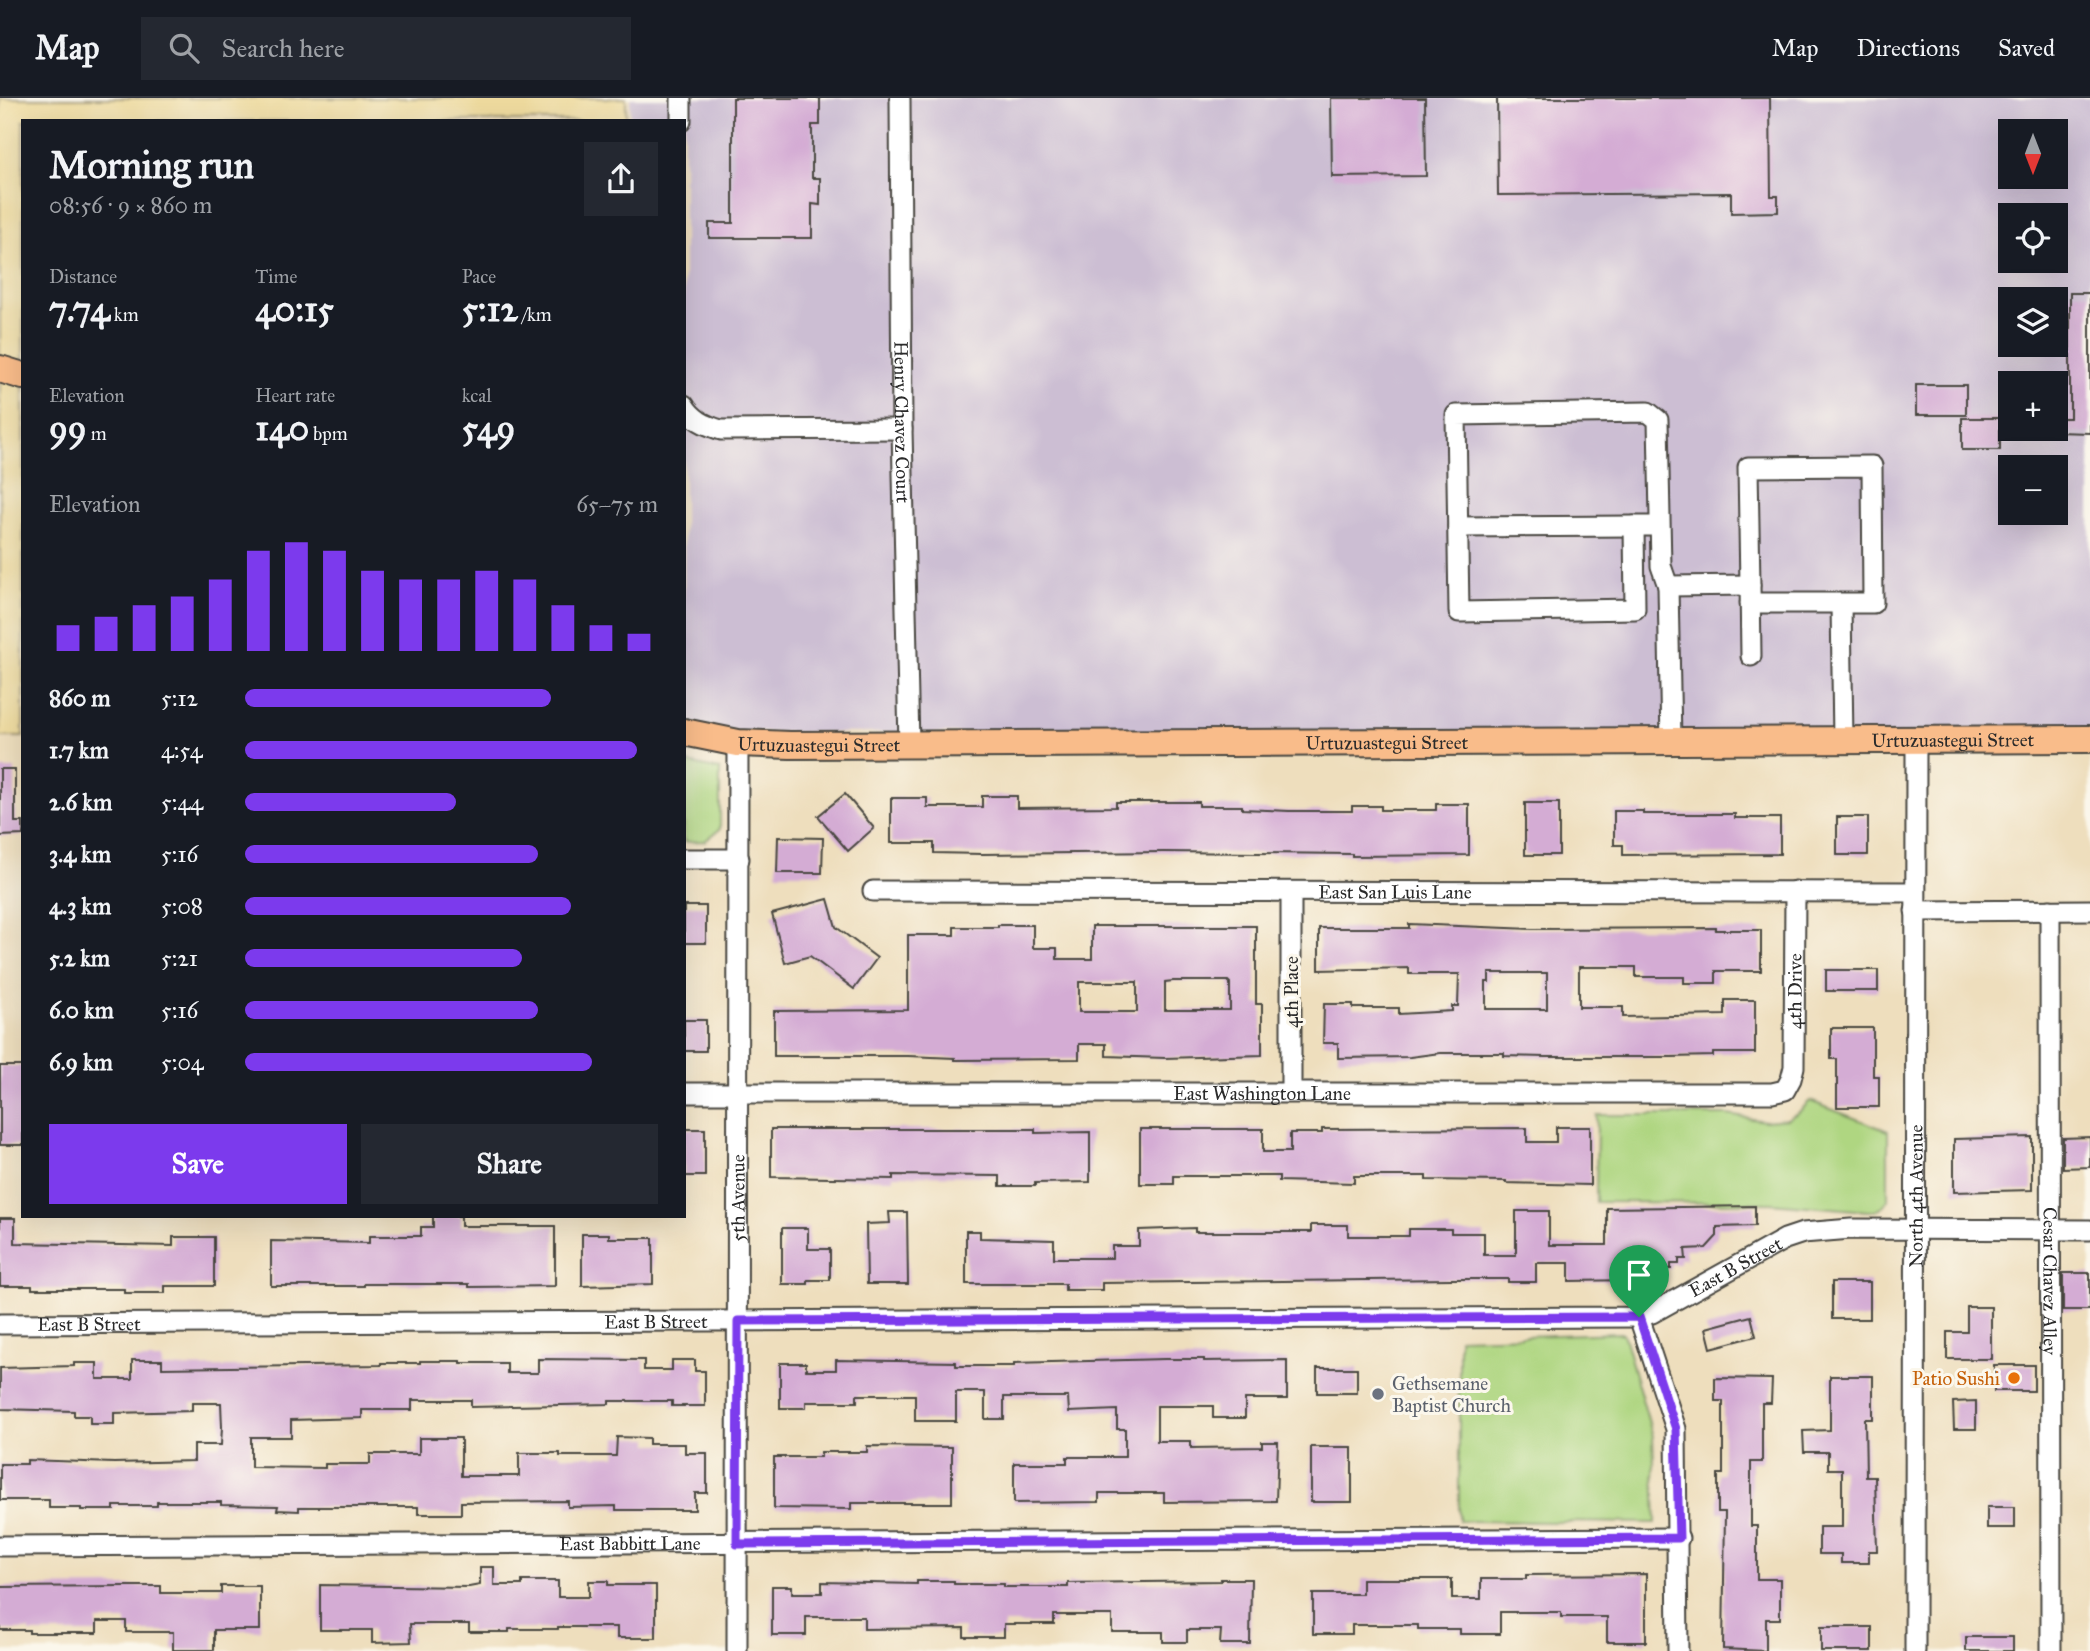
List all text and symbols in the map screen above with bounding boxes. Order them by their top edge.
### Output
search box [141,17,631,80]
text: Map [35,28,99,68]
icon: search [165,29,203,67]
text: Search here [221,32,345,64]
text: Map [1772,33,1819,63]
text: Directions [1857,33,1960,63]
text: Saved [1998,33,2055,63]
north arrow [1998,119,2068,189]
map controls [1998,119,2068,525]
text: Morning run [49,142,254,188]
button: share [584,142,658,216]
text: 08:56 · 9 × 860 m [49,191,212,219]
button: locate [1998,203,2068,273]
text: Distance [49,265,117,288]
text: Time [255,265,297,288]
text: Pace [462,265,496,288]
button: layers [1998,287,2068,357]
text: 7.74 [49,288,110,331]
text: 40:15 [255,288,334,331]
text: 5:12 [462,288,518,331]
text: km [110,303,139,326]
text: /km [518,303,552,326]
street label: Henry Chavez Court [889,341,915,504]
button: + [1998,371,2068,441]
text: Elevation [49,384,124,407]
text: Heart rate [255,384,335,407]
text: kcal [462,384,492,407]
text: 99 [49,407,87,450]
text: 140 [255,407,309,450]
text: 549 [462,407,515,450]
text: m [87,422,107,445]
text: bpm [309,422,348,445]
button: − [1998,455,2068,525]
text: Elevation [49,490,140,518]
text: 65–75 m [576,490,658,518]
text: 860 m [49,684,111,712]
text: 5:12 [161,684,198,712]
street label: Urtuzuastegui Street [1871,728,2035,753]
street label: Urtuzuastegui Street [1305,731,1469,755]
street label: Urtuzuastegui Street [737,732,901,758]
text: 1.7 km [49,736,109,764]
text: 4:54 [161,736,203,764]
text: 2.6 km [49,788,112,816]
text: 5:44 [161,788,203,816]
text: 3.4 km [49,840,111,868]
text: 5:16 [161,840,198,868]
street label: East San Luis Lane [1318,880,1472,904]
text: 4.3 km [49,892,111,920]
text: 5:08 [161,892,203,920]
text: 5.2 km [49,944,110,972]
text: 5:21 [161,944,198,972]
street label: 4th Drive [1783,953,1807,1029]
street label: 4th Place [1280,956,1303,1028]
text: 6.0 km [49,996,114,1024]
text: 5:16 [161,996,198,1024]
text: 6.9 km [49,1048,113,1076]
text: 5:04 [161,1048,204,1076]
street label: East Washington Lane [1173,1082,1351,1106]
button: Save [49,1124,347,1204]
button: Share [361,1124,658,1204]
street label: North 4th Avenue [1904,1124,1928,1268]
street label: 5th Avenue [726,1154,750,1242]
street label: Cesar Chavez Alley [2038,1207,2062,1356]
street label: East B Street [1685,1232,1787,1302]
pin [1609,1245,1669,1317]
icon: arrive [1620,1256,1658,1294]
street label: East B Street [604,1310,708,1333]
street label: East B Street [37,1312,141,1336]
place label: Patio Sushi [1912,1367,2000,1390]
marker: Patio Sushi [2006,1370,2022,1386]
place label: Gethsemane Baptist Church [1392,1372,1511,1417]
marker: Gethsemane Baptist Church [1370,1386,1386,1402]
street label: East Babbitt Lane [559,1532,701,1555]

